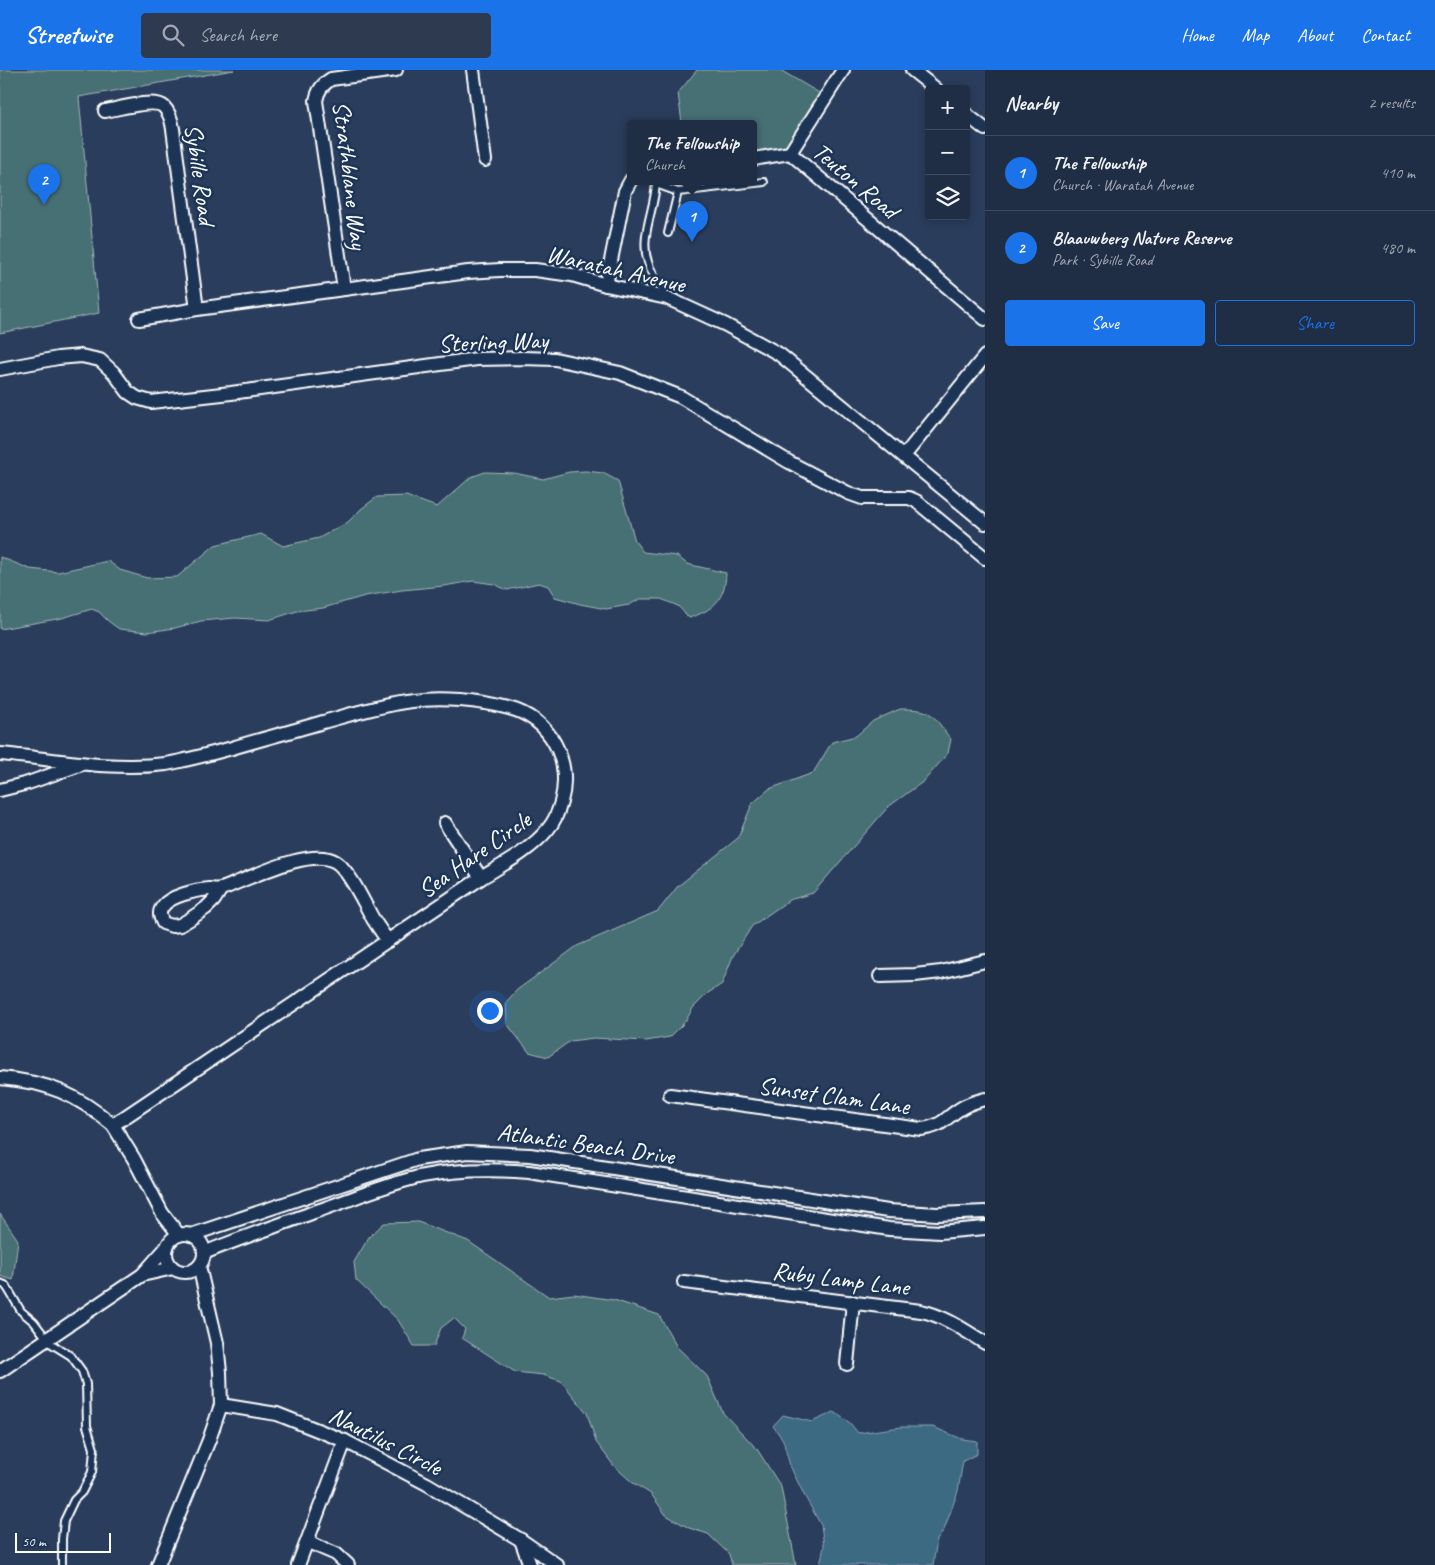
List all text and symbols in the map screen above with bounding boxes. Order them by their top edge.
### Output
search box [141,13,491,58]
text: Streetwise [25,20,111,50]
icon: search [159,21,187,49]
text: Search here [199,23,277,47]
text: Home [1181,24,1214,46]
text: Map [1242,24,1269,46]
text: About [1297,24,1333,46]
text: Contact [1361,24,1410,46]
map controls [925,85,970,220]
button: + [925,85,970,130]
text: Nearby [1005,90,1058,116]
text: 2 results [1368,93,1415,113]
street label: Strathblane Way [325,99,375,252]
popup [627,120,757,185]
street label: Sybille Road [177,122,223,231]
button: − [925,130,970,175]
text: The Fellowship [645,131,739,155]
street label: Teuton Road [806,135,907,228]
text: The Fellowship [1052,151,1146,175]
text: Church [645,155,685,175]
text: 1 [1017,163,1025,183]
text: 410 m [1381,163,1415,183]
pin: 2 [28,164,60,205]
button: layers [925,175,970,220]
text: Church · Waratah Avenue [1052,175,1193,195]
pin: 1 [676,201,708,242]
text: Blaauwberg Nature Reserve [1052,226,1231,250]
street label: Waratah Avenue [543,237,690,301]
text: 2 [1017,238,1025,258]
text: 480 m [1381,238,1415,258]
text: Park · Sybille Road [1052,250,1153,270]
button: Save [1005,300,1205,346]
button: Share [1215,300,1415,346]
street label: Sterling Way [438,324,551,360]
street label: Sea Hare Circle [412,803,539,905]
your location [477,998,503,1024]
street label: Sunset Clam Lane [756,1070,913,1123]
street label: Atlantic Beach Drive [495,1116,678,1173]
street label: Ruby Lamp Lane [771,1255,913,1303]
street label: Nautilus Circle [324,1399,449,1484]
scale bar [15,1530,111,1553]
text: 50 m [22,1533,46,1550]

